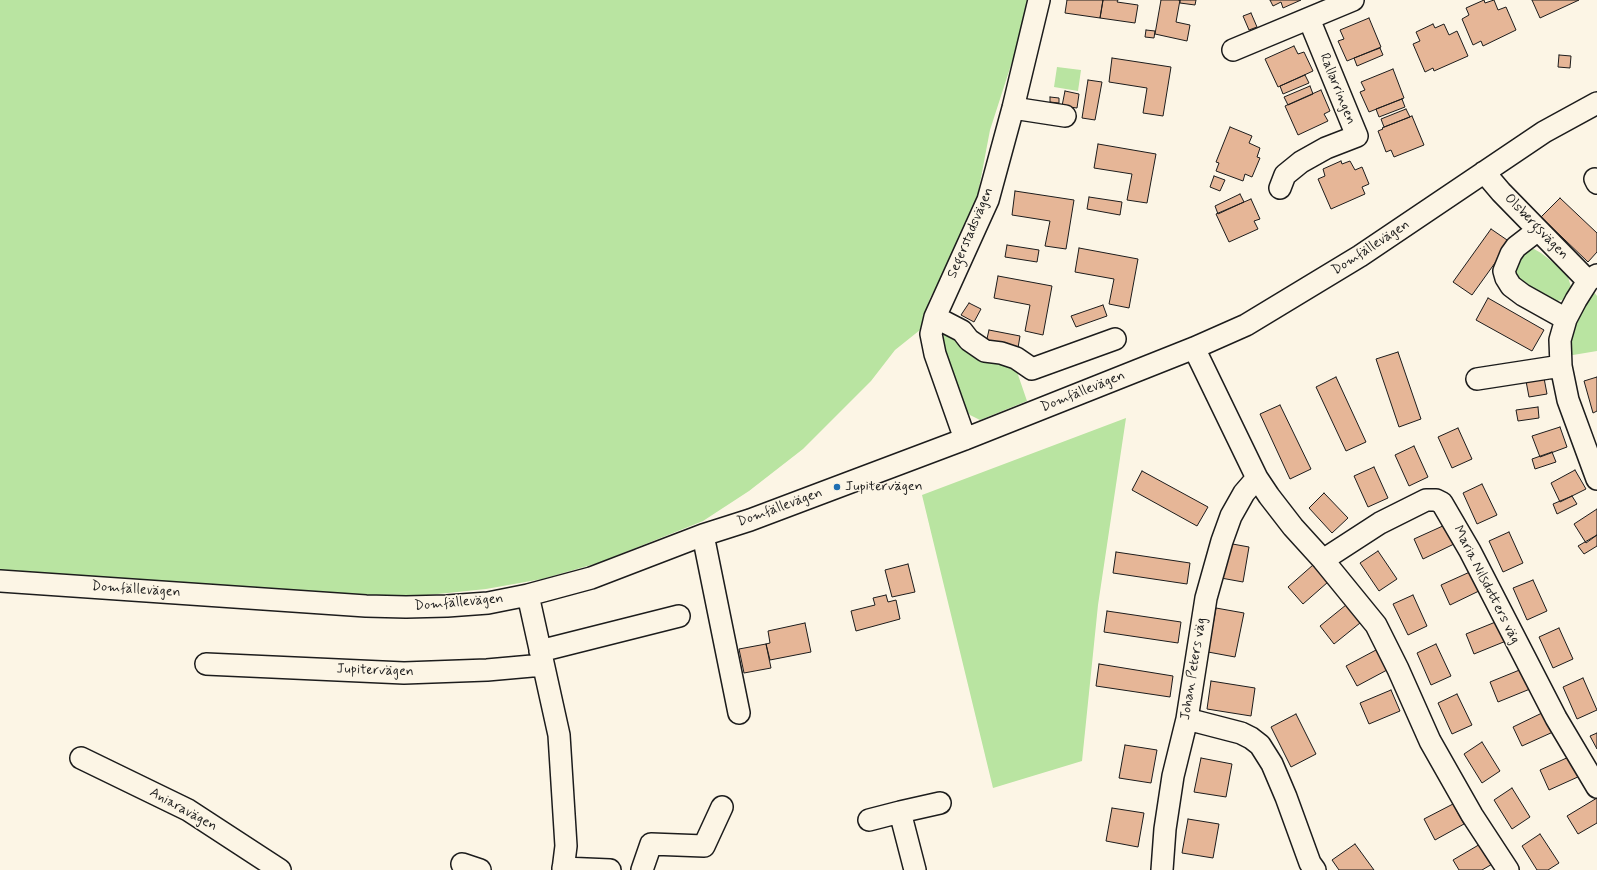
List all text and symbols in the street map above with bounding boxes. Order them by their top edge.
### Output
street label: Rallarringen [1315,51,1359,127]
street label: Segerstadsvägen [944,185,998,281]
street label: Olsbergsvägen [1500,191,1572,263]
street label: Domfällevägen [1329,217,1413,279]
street label: Domfällevägen [1038,367,1128,417]
place label: Jupitervägen [845,479,923,495]
marker: Jupitervägen [832,482,842,492]
street label: Domfällevägen [735,485,825,531]
street label: Maria Nilsdotters väg [1449,523,1523,647]
street label: Domfällevägen [91,579,181,601]
street label: Domfällevägen [414,591,504,615]
street label: Johan Peters väg [1178,617,1210,721]
street label: Jupitervägen [336,661,414,681]
street label: Aniaravägen [146,785,220,835]

